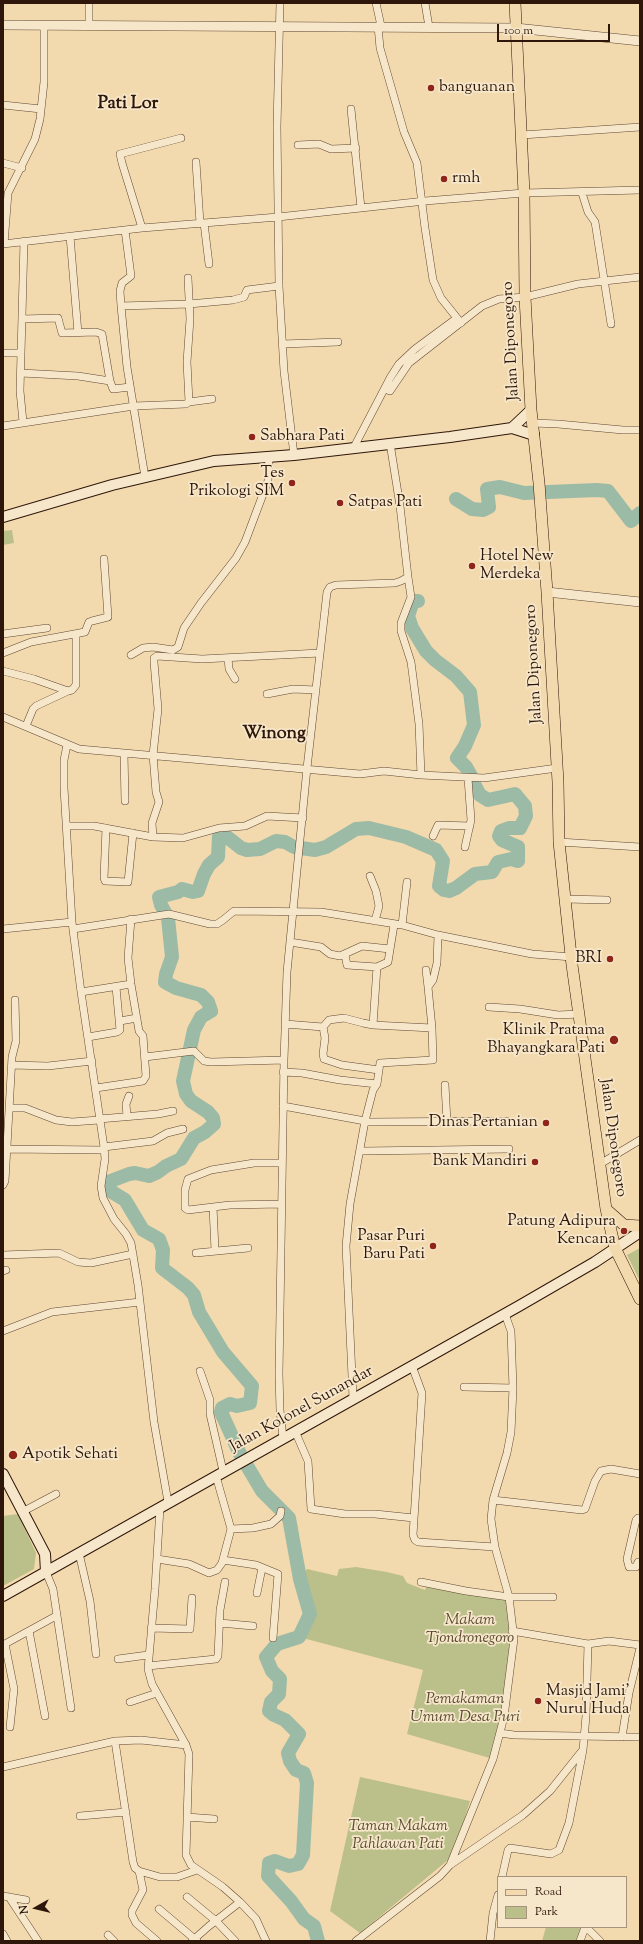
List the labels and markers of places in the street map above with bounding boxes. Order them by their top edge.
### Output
place label: banguanan [439,78,515,98]
marker: banguanan [426,83,436,93]
place label: rmh [452,169,481,189]
marker: rmh [439,174,449,184]
place label: Sabhara Pati [260,427,345,447]
marker: Sabhara Pati [247,432,257,442]
place label: Tes Prikologi SIM [189,464,284,502]
marker: Tes Prikologi SIM [287,478,297,488]
place label: Satpas Pati [348,493,422,513]
marker: Satpas Pati [335,498,345,508]
place label: Hotel New Merdeka [480,547,554,585]
marker: Hotel New Merdeka [467,561,477,571]
place label: BRI [575,949,602,969]
marker: BRI [605,954,615,964]
place label: Klinik Pratama Bhayangkara Pati [487,1021,605,1059]
marker: Klinik Pratama Bhayangkara Pati [608,1034,620,1046]
place label: Dinas Pertanian [429,1113,538,1133]
marker: Dinas Pertanian [541,1118,551,1128]
place label: Bank Mandiri [433,1152,527,1172]
marker: Bank Mandiri [530,1157,540,1167]
place label: Patung Adipura Kencana [508,1212,616,1250]
marker: Patung Adipura Kencana [619,1226,629,1236]
place label: Pasar Puri Baru Pati [357,1227,425,1265]
marker: Pasar Puri Baru Pati [428,1241,438,1251]
place label: Apotik Sehati [22,1445,118,1465]
marker: Apotik Sehati [7,1449,19,1461]
place label: Masjid Jami' Nurul Huda [546,1682,630,1720]
marker: Masjid Jami' Nurul Huda [533,1696,543,1706]

